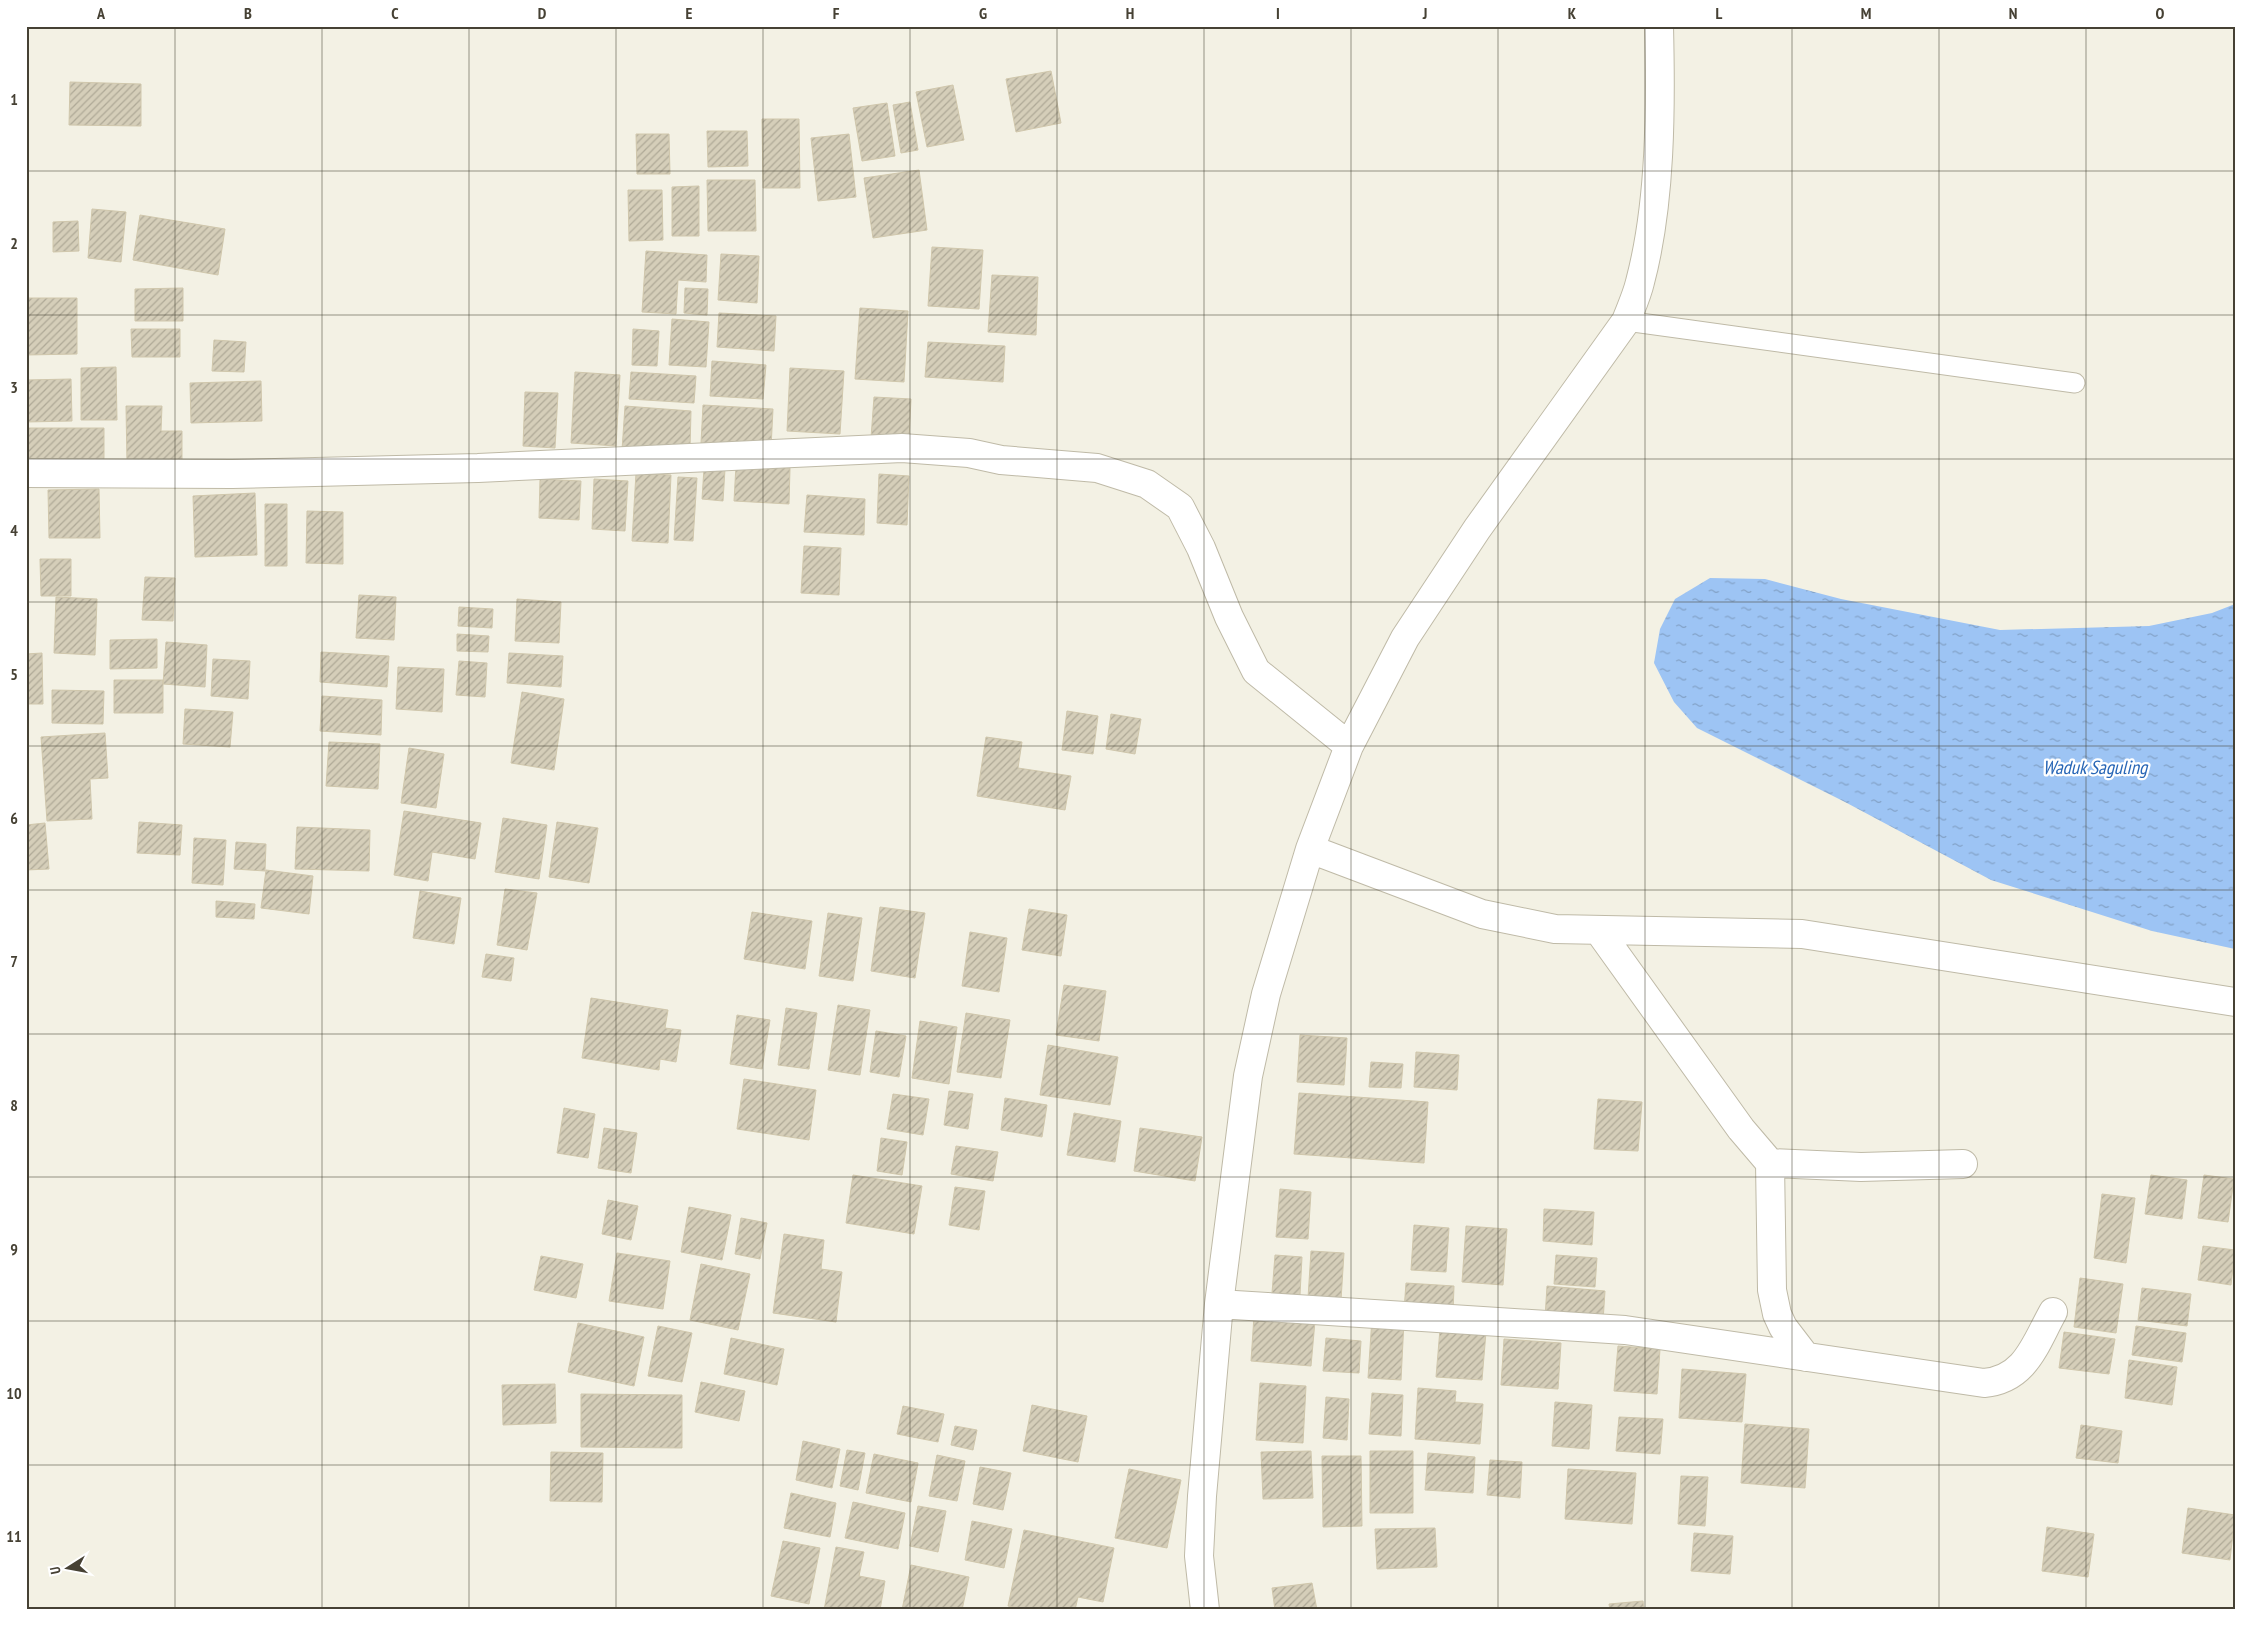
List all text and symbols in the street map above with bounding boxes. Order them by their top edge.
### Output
text: A [96,3,106,23]
text: B [244,3,252,23]
text: C [391,3,399,23]
text: D [538,3,547,23]
text: E [686,3,693,23]
text: F [833,3,840,23]
text: G [979,3,987,23]
text: H [1126,3,1134,23]
text: I [1276,3,1280,23]
text: J [1422,3,1427,23]
text: K [1568,3,1577,23]
text: L [1716,3,1723,23]
text: M [1861,3,1871,23]
text: N [2009,3,2017,23]
text: O [2156,3,2165,23]
text: 1 [10,89,18,109]
text: 2 [10,233,18,253]
text: 3 [10,377,18,397]
text: 4 [10,520,18,540]
text: 5 [10,664,18,684]
water label: Waduk Saguling [2043,755,2149,779]
text: 6 [10,808,18,828]
text: 7 [10,951,18,971]
text: 8 [10,1095,18,1115]
text: 9 [10,1239,18,1259]
text: 10 [6,1383,22,1403]
text: 11 [6,1526,22,1546]
north arrow [42,1544,92,1594]
text: U [46,1565,65,1576]

